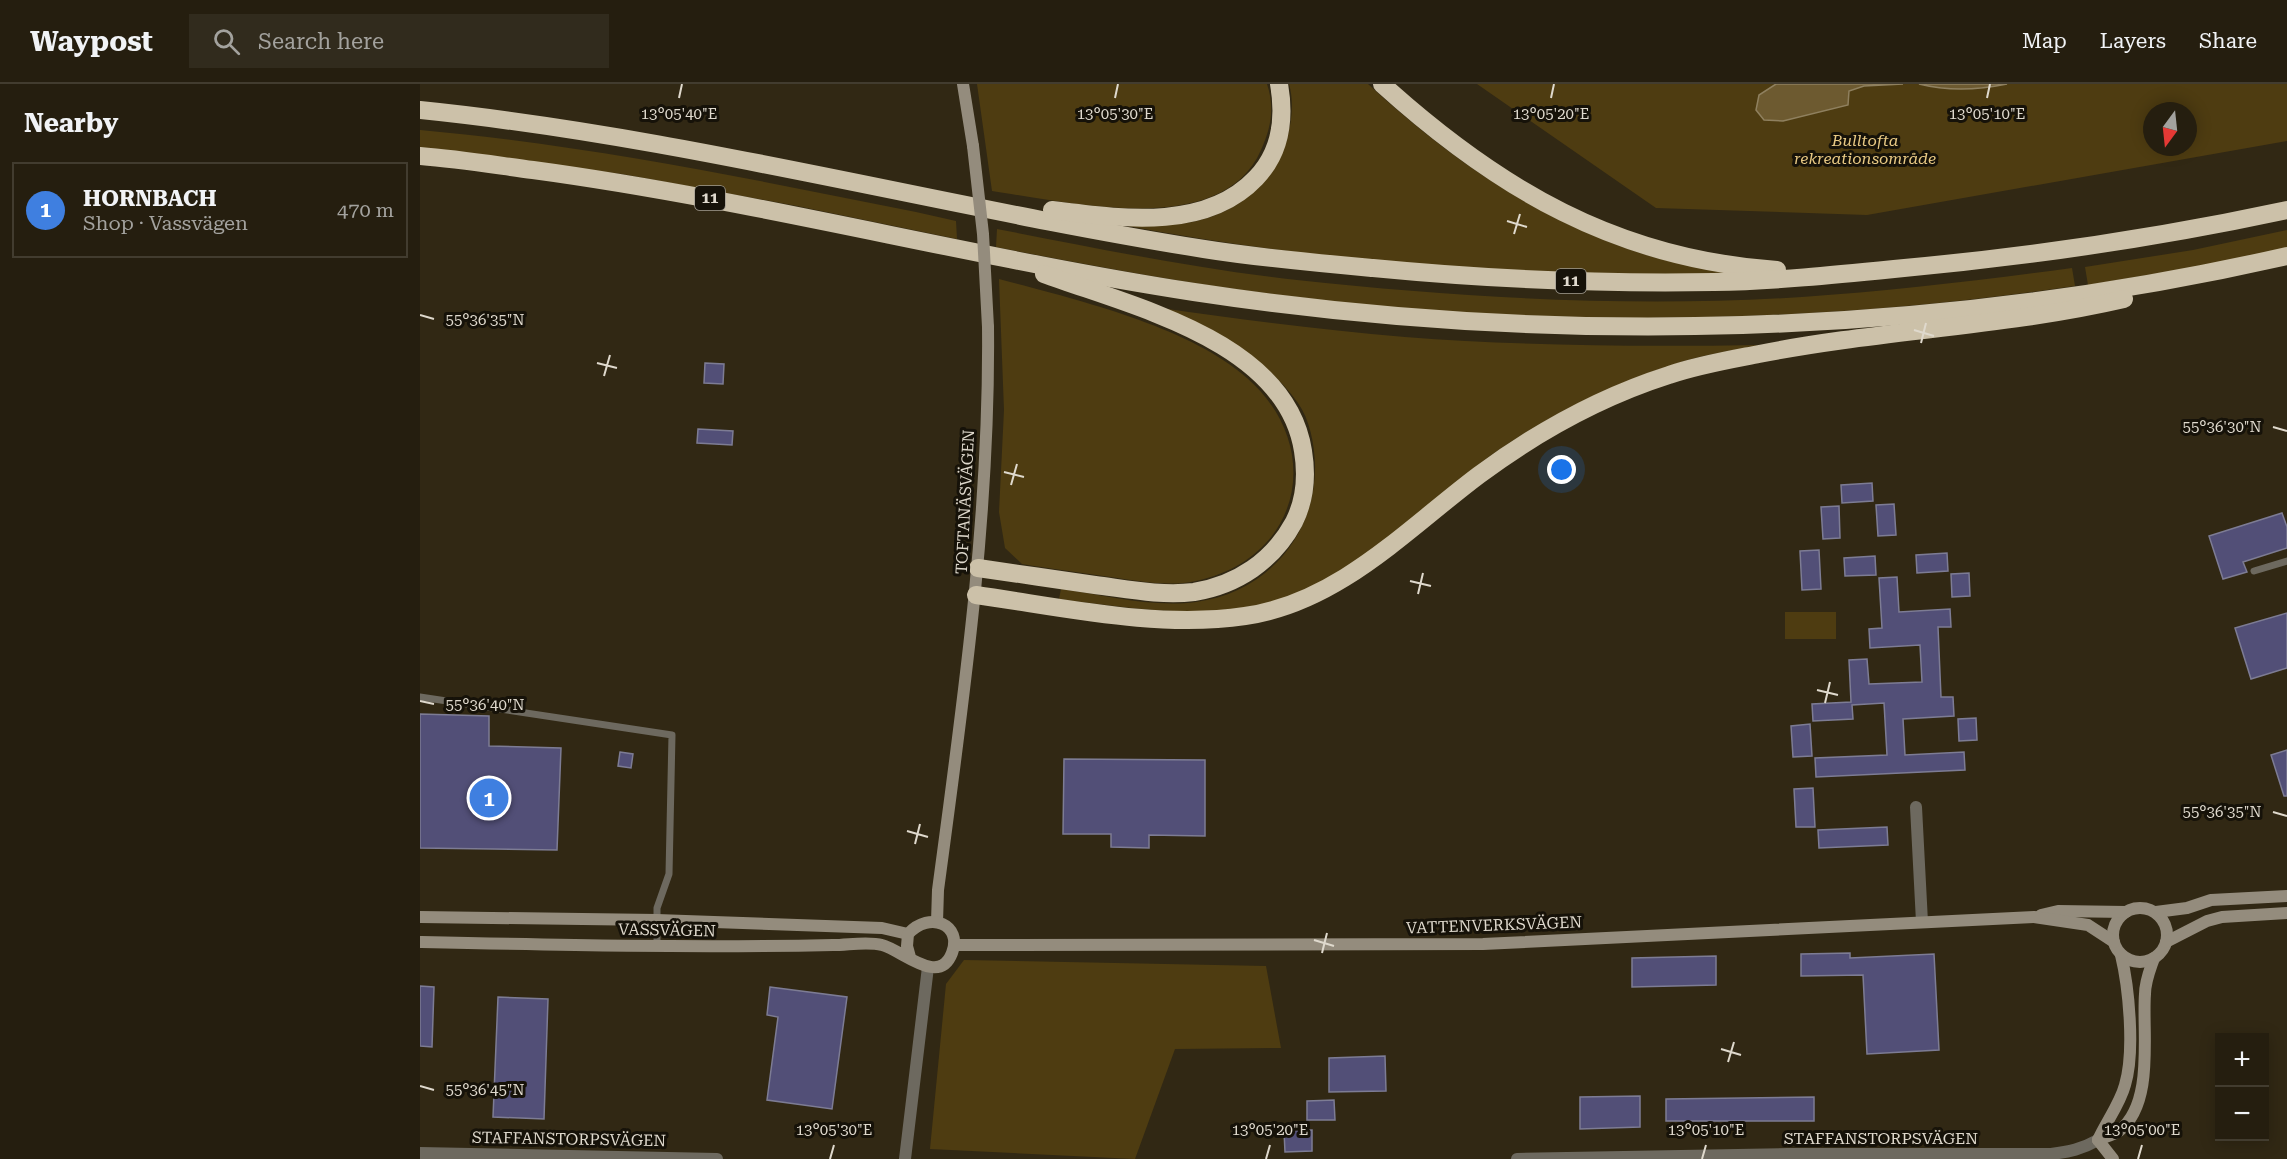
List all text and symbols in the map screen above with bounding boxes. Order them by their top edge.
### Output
search box [189,14,609,68]
text: Waypost [30,25,153,58]
icon: search [210,25,243,58]
text: Search here [258,29,384,54]
text: Map [2022,29,2067,53]
text: Layers [2100,29,2166,53]
text: Share [2199,29,2257,53]
north arrow [2143,102,2197,156]
text: 13°05'40"E [641,105,717,123]
text: 13°05'30"E [1077,105,1153,123]
text: 13°05'20"E [1513,105,1589,123]
text: 13°05'10"E [1949,105,2025,123]
text: Nearby [24,108,118,138]
park label: Bulltofta rekreationsområde [1794,131,1936,168]
text: HORNBACH [83,186,217,211]
road number: 11 [695,186,725,210]
text: 1 [40,198,51,222]
text: 470 m [337,198,394,222]
text: Shop · Vassvägen [83,211,248,235]
road number: 11 [1556,269,1586,293]
text: 55°36'35"N [445,311,525,329]
text: 55°36'30"N [2182,418,2262,436]
street label: TOFTANÄSVÄGEN [952,429,978,575]
your location [1547,455,1576,484]
text: 55°36'40"N [445,696,525,714]
pin: 1 [470,776,508,820]
text: 55°36'35"N [2182,803,2262,821]
street label: VATTENVERKSVÄGEN [1406,912,1583,938]
street label: VASSVÄGEN [618,920,716,940]
map controls [2215,1033,2269,1141]
button: + [2215,1033,2269,1087]
text: 55°36'45"N [445,1081,525,1099]
button: − [2215,1087,2269,1141]
text: 13°05'30"E [796,1121,872,1139]
text: 13°05'20"E [1232,1121,1308,1139]
text: 13°05'10"E [1668,1121,1744,1139]
text: 13°05'00"E [2104,1121,2180,1139]
street label: STAFFANSTORPSVÄGEN [472,1128,667,1150]
street label: STAFFANSTORPSVÄGEN [1784,1129,1978,1148]

